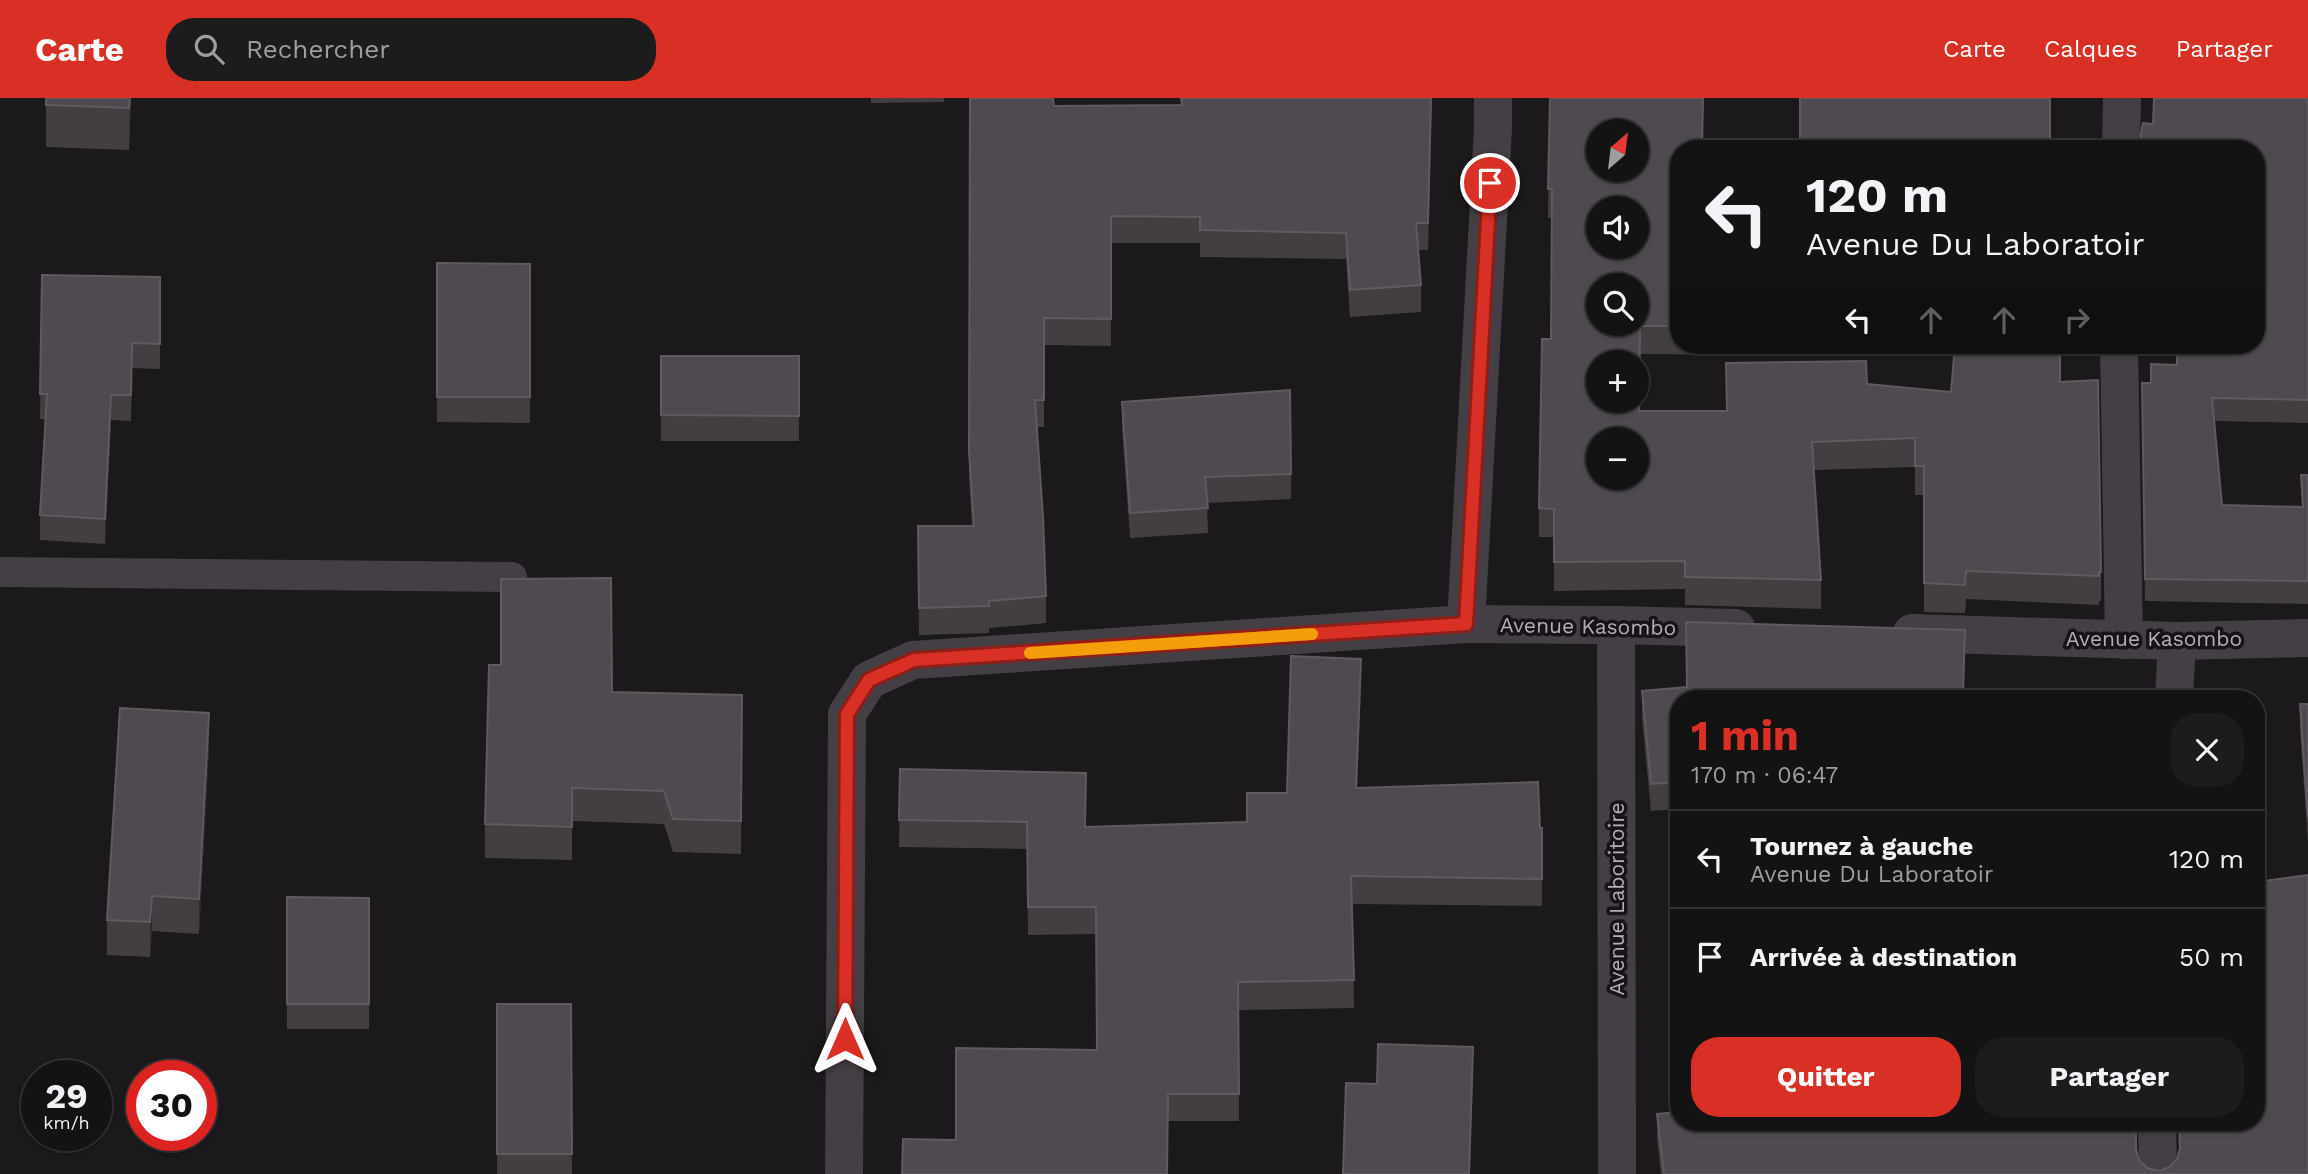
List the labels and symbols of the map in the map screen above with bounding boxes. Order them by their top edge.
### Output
north arrow [1586,119,1648,182]
pin [1460,153,1520,213]
street label: Avenue Kasombo [1500,612,1676,640]
street label: Avenue Kasombo [2066,626,2242,651]
street label: Avenue Laboritoire [1604,802,1629,996]
position arrow [808,1002,882,1076]
speed limit sign: 30 [126,1060,217,1151]

